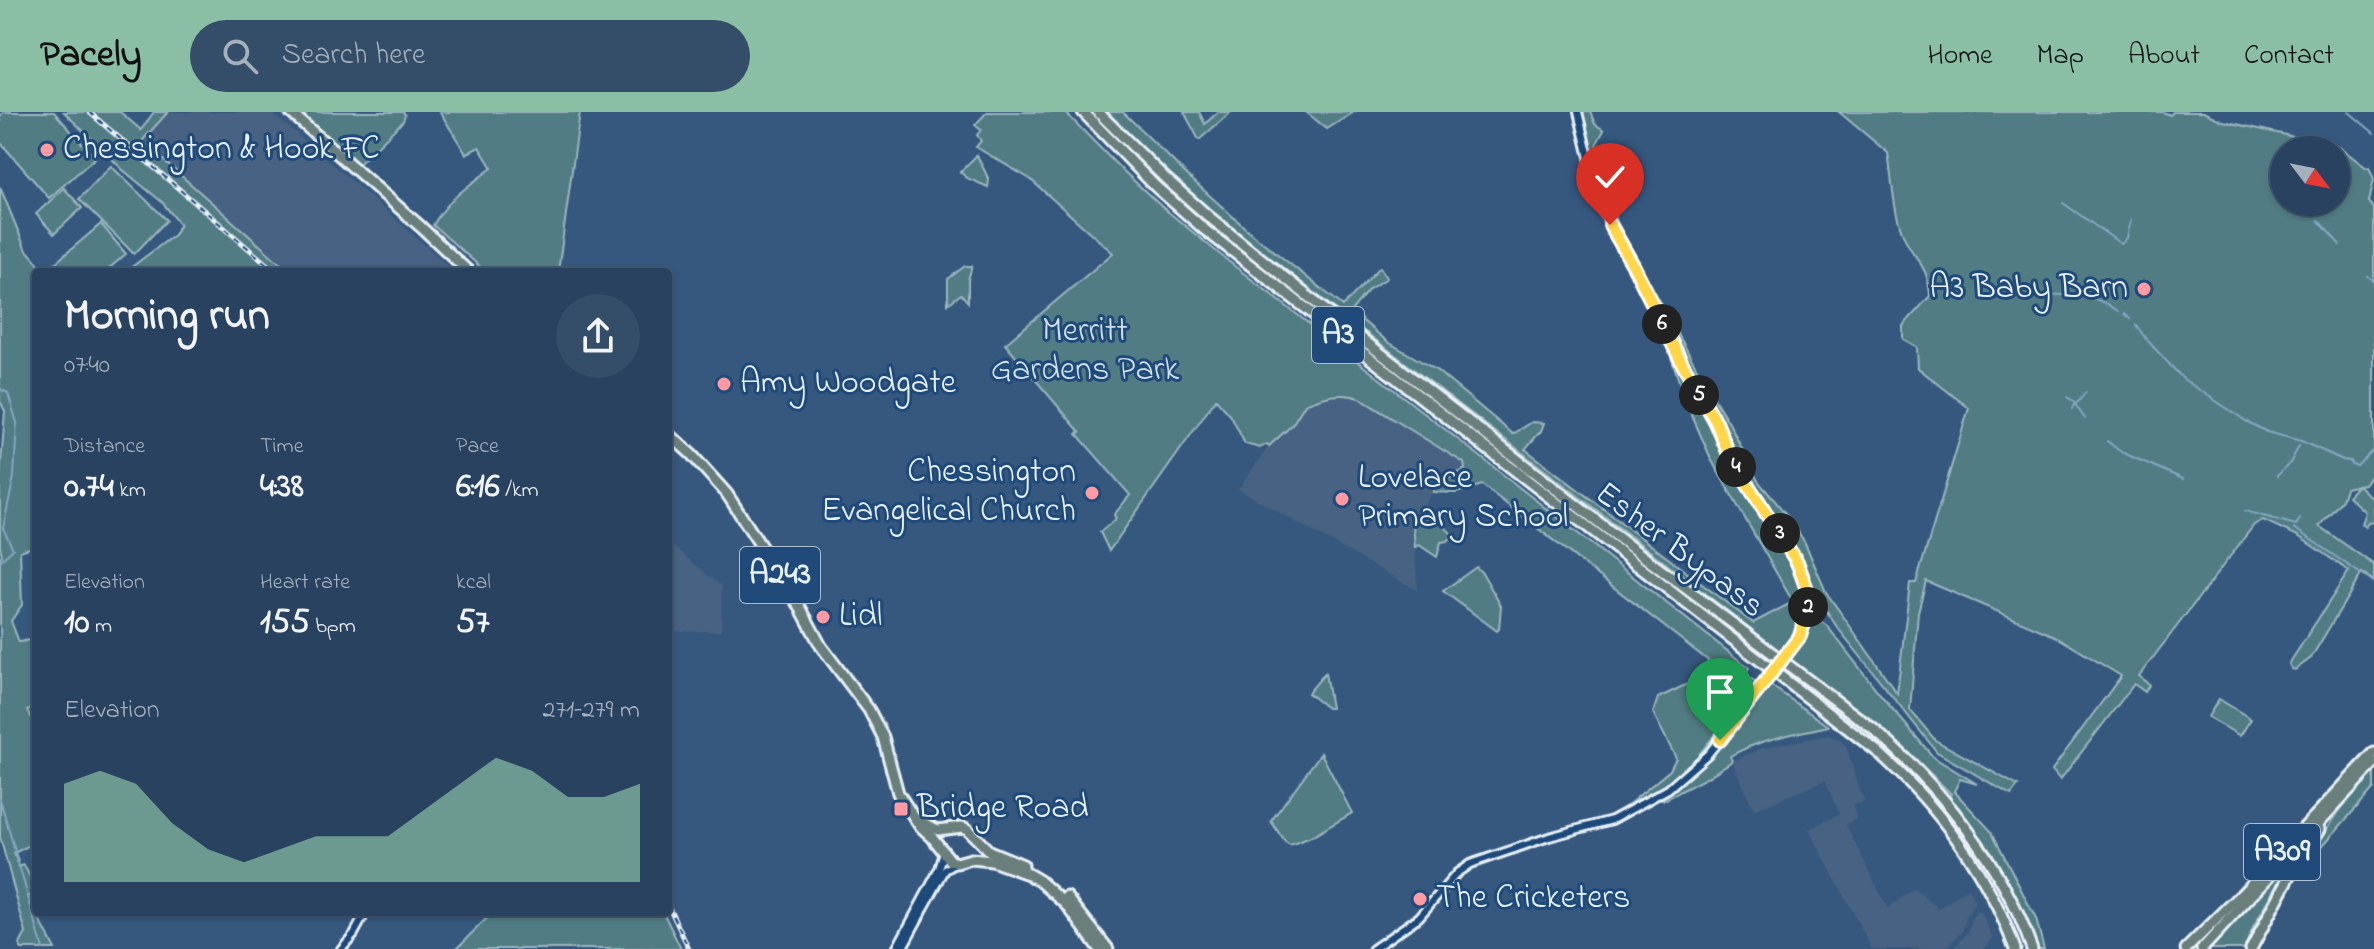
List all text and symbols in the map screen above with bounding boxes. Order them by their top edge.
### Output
search box [190,20,750,92]
text: Pacely [40,28,142,84]
icon: search [218,34,262,78]
text: Search here [282,34,425,78]
text: Home [1927,36,1993,77]
text: Map [2037,36,2084,77]
text: About [2128,36,2200,77]
text: Contact [2244,36,2334,77]
place label: Chessington & Hook FC [63,125,380,175]
north arrow [2270,136,2350,216]
map controls [2270,136,2350,216]
marker: Chessington & Hook FC [38,141,56,159]
pin [1576,143,1644,225]
icon: check [1588,155,1632,199]
place label: A3 Baby Barn [1929,264,2128,314]
marker: A3 Baby Barn [2135,280,2153,298]
text: Morning run [64,285,270,349]
button: share [556,294,640,378]
pin: 6 [1642,304,1682,344]
park label: Merritt Gardens Park [991,307,1179,396]
road number: A3 [1312,307,1364,363]
text: 6 [1657,308,1667,340]
text: 07:40 [64,347,110,385]
place label: Amy Woodgate [740,359,957,409]
marker: Amy Woodgate [715,375,733,393]
pin: 5 [1679,375,1719,415]
text: 5 [1693,379,1705,411]
text: Distance [64,431,145,463]
text: Time [260,431,304,463]
text: Pace [456,431,499,463]
pin: 4 [1716,447,1756,487]
place label: Chessington Evangelical Church [821,448,1076,537]
text: 4 [1731,451,1741,483]
place label: Lovelace Primary School [1358,454,1568,543]
text: 0.74 [64,463,114,513]
text: 4:38 [260,463,304,513]
text: 6:16 [456,463,500,513]
street label: Esher Bypass [1583,470,1775,632]
text: km [114,475,146,507]
text: /km [500,475,539,507]
marker: Chessington Evangelical Church [1083,484,1101,502]
marker: Lovelace Primary School [1333,490,1351,508]
pin: 3 [1760,513,1800,553]
text: 3 [1775,517,1785,549]
road number: A243 [740,547,820,603]
text: Elevation [64,567,145,599]
text: Heart rate [260,567,350,599]
text: kcal [456,567,491,599]
pin: 2 [1788,587,1828,627]
text: 2 [1803,591,1813,623]
place label: Lidl [839,592,883,642]
text: 10 [64,599,90,649]
text: 155 [260,599,310,649]
text: 57 [456,599,489,649]
marker: Lidl [814,608,832,626]
text: m [90,611,112,643]
text: bpm [310,611,356,643]
pin [1686,658,1754,740]
icon: arrive [1698,670,1742,714]
text: Elevation [64,692,160,730]
text: 271–279 m [542,692,640,730]
place label: Bridge Road [916,784,1089,834]
marker: Bridge Road [892,800,910,818]
road number: A309 [2244,824,2320,880]
place label: The Cricketers [1436,874,1630,924]
marker: The Cricketers [1411,890,1429,908]

